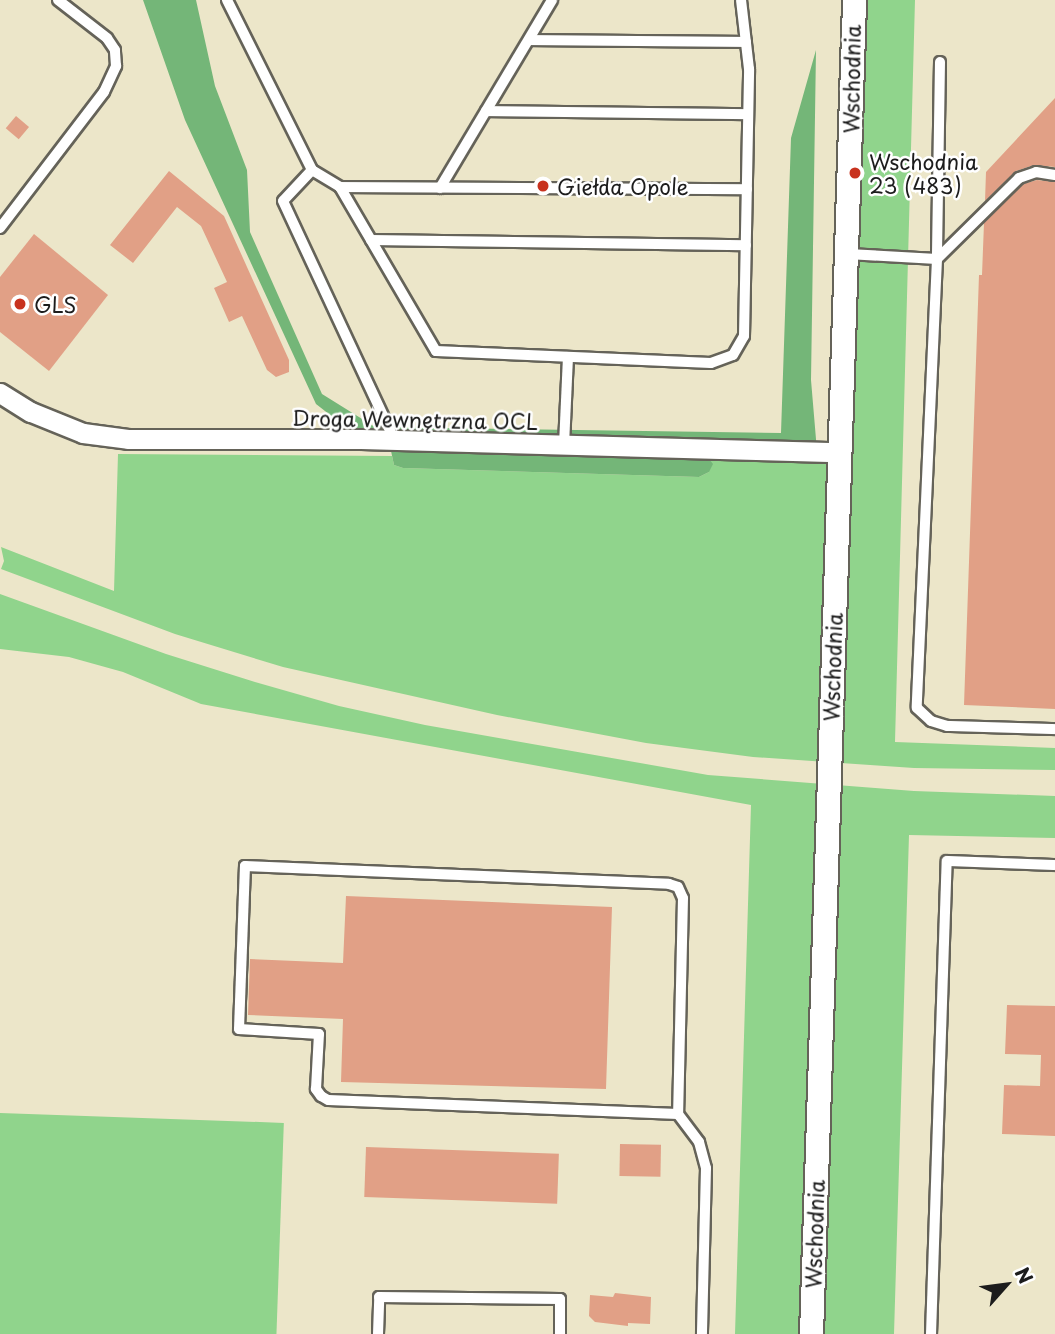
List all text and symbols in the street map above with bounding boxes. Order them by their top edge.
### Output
street label: Wschodnia [837,24,865,134]
place label: Wschodnia 23 (483) [869,148,978,198]
marker: Wschodnia 23 (483) [847,165,863,181]
place label: Giełda Opole [557,173,688,199]
marker: Giełda Opole [535,178,551,194]
place label: GLS [34,291,77,317]
marker: GLS [12,296,28,312]
street label: Droga Wewnętrzna OCL [291,404,539,434]
street label: Wschodnia [818,612,846,722]
street label: Wschodnia [800,1179,828,1289]
north arrow [971,1250,1041,1320]
text: N [1009,1262,1040,1288]

